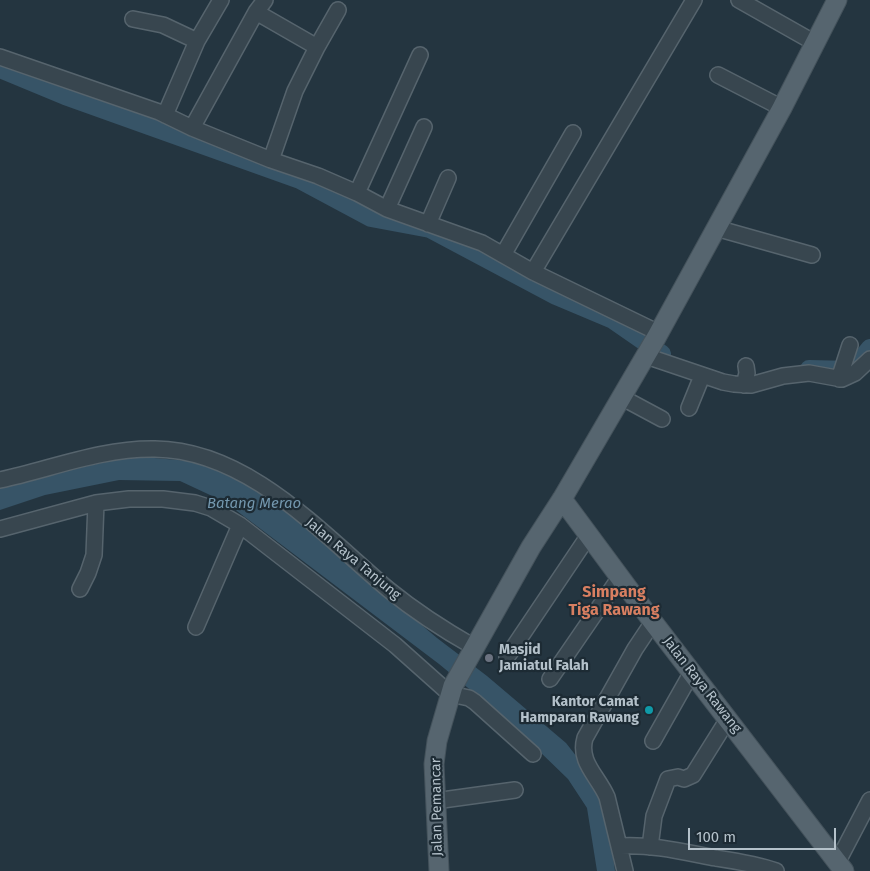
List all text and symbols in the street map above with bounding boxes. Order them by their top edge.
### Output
water label: Batang Merao [207,495,301,513]
street label: Jalan Raya Tanjung [302,514,404,604]
district label: Simpang Tiga Rawang [568,583,660,621]
street label: Jalan Raya Rawang [659,633,745,737]
place label: Masjid Jamiatul Falah [499,642,589,674]
marker: Masjid Jamiatul Falah [483,652,495,664]
place label: Kantor Camat Hamparan Rawang [520,694,639,726]
marker: Kantor Camat Hamparan Rawang [643,704,655,716]
street label: Jalan Pemancar [428,758,446,856]
scale bar [690,818,838,850]
text: 100 m [696,828,736,846]

